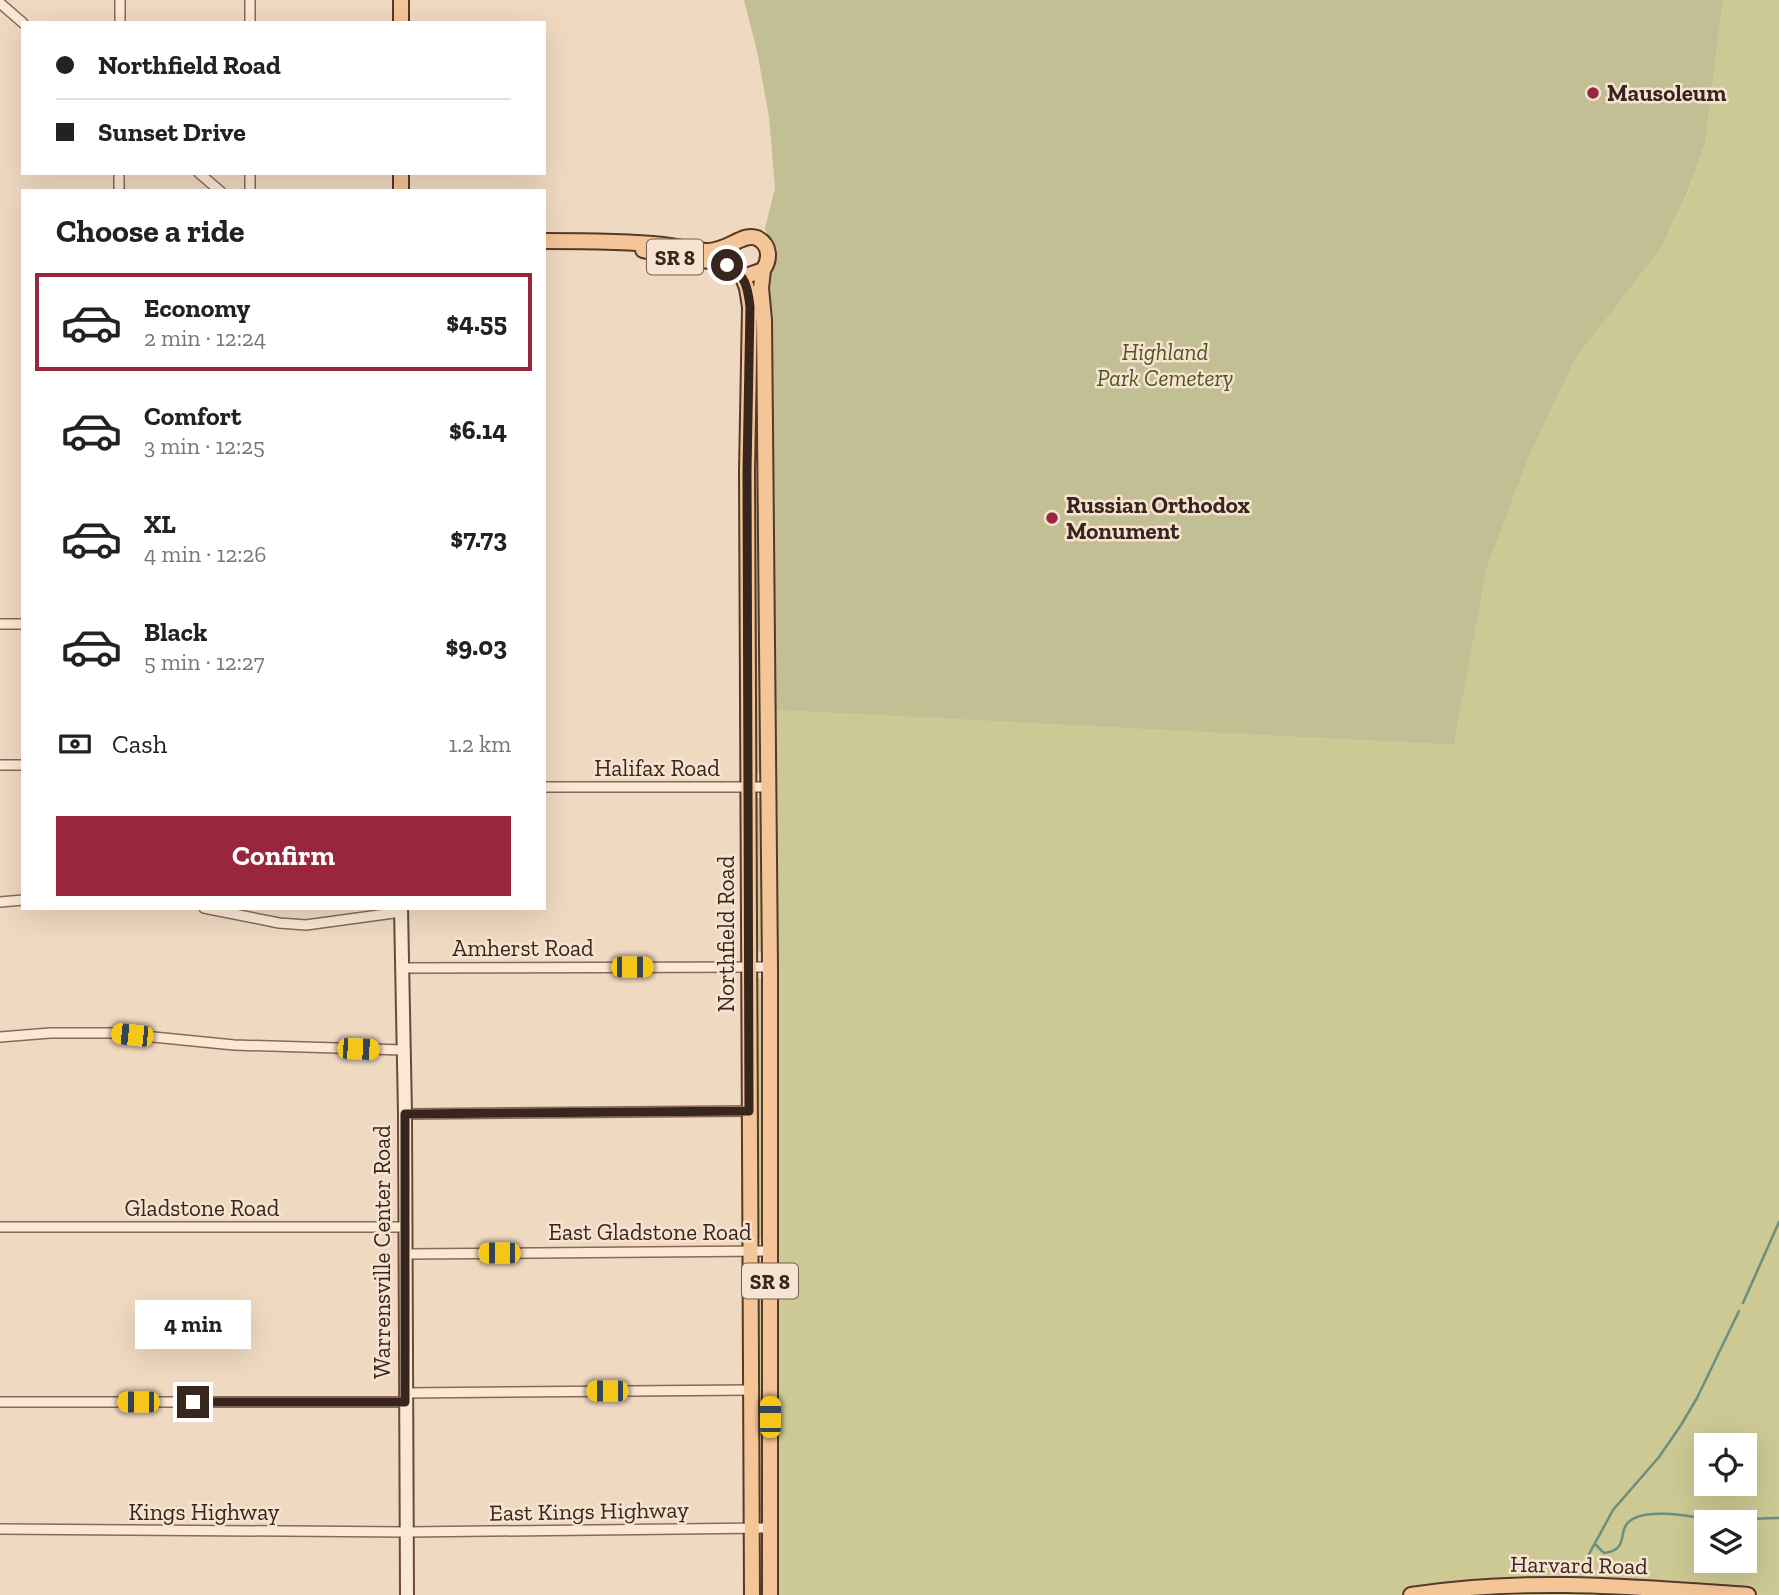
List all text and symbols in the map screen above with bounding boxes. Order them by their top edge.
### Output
text: Northfield Road [98,49,281,81]
place label: Mausoleum [1607,79,1726,107]
marker: Mausoleum [1585,85,1601,101]
text: Sunset Drive [98,116,246,148]
text: Choose a ride [56,212,244,250]
road number: SR 8 [647,240,703,274]
route start [711,249,743,281]
icon: car [60,291,123,354]
text: Economy [144,292,250,324]
text: $4.55 [446,306,507,338]
text: 2 min · 12:24 [144,324,266,352]
park label: Highland Park Cemetery [1097,338,1233,392]
icon: car [60,399,123,462]
text: Comfort [144,400,241,432]
text: $6.14 [449,414,507,446]
text: 3 min · 12:25 [144,432,265,460]
place label: Russian Orthodox Monument [1066,491,1251,545]
icon: car [60,507,123,570]
text: XL [144,508,176,540]
marker: Russian Orthodox Monument [1044,510,1060,526]
text: $7.73 [450,522,507,554]
text: 4 min · 12:26 [144,540,266,568]
icon: car [60,615,123,678]
text: Black [144,616,207,648]
text: $9.03 [446,630,507,662]
text: 5 min · 12:27 [144,648,264,676]
icon: cash [56,725,94,763]
text: Cash [112,728,167,760]
text: 1.2 km [448,730,511,758]
street label: Halifax Road [594,754,720,782]
button: Confirm [56,816,511,896]
street label: Northfield Road [712,855,740,1012]
street label: Amherst Road [452,934,594,962]
car [612,957,654,978]
car [111,1022,154,1048]
car [337,1038,380,1060]
street label: Warrensville Center Road [368,1125,396,1379]
street label: Gladstone Road [125,1194,280,1222]
street label: East Gladstone Road [548,1218,752,1246]
car [479,1243,521,1264]
road number: SR 8 [742,1264,798,1298]
callout: 4 min [135,1300,251,1350]
text: 4 min [164,1310,222,1338]
car [587,1381,629,1402]
route end [177,1386,209,1418]
car [118,1392,160,1413]
car [760,1396,781,1438]
map controls [1694,1433,1757,1573]
button: locate [1694,1433,1757,1496]
street label: East Kings Highway [489,1495,689,1527]
street label: Kings Highway [128,1498,280,1526]
button: layers [1694,1510,1757,1573]
street label: Harvard Road [1510,1550,1648,1580]

